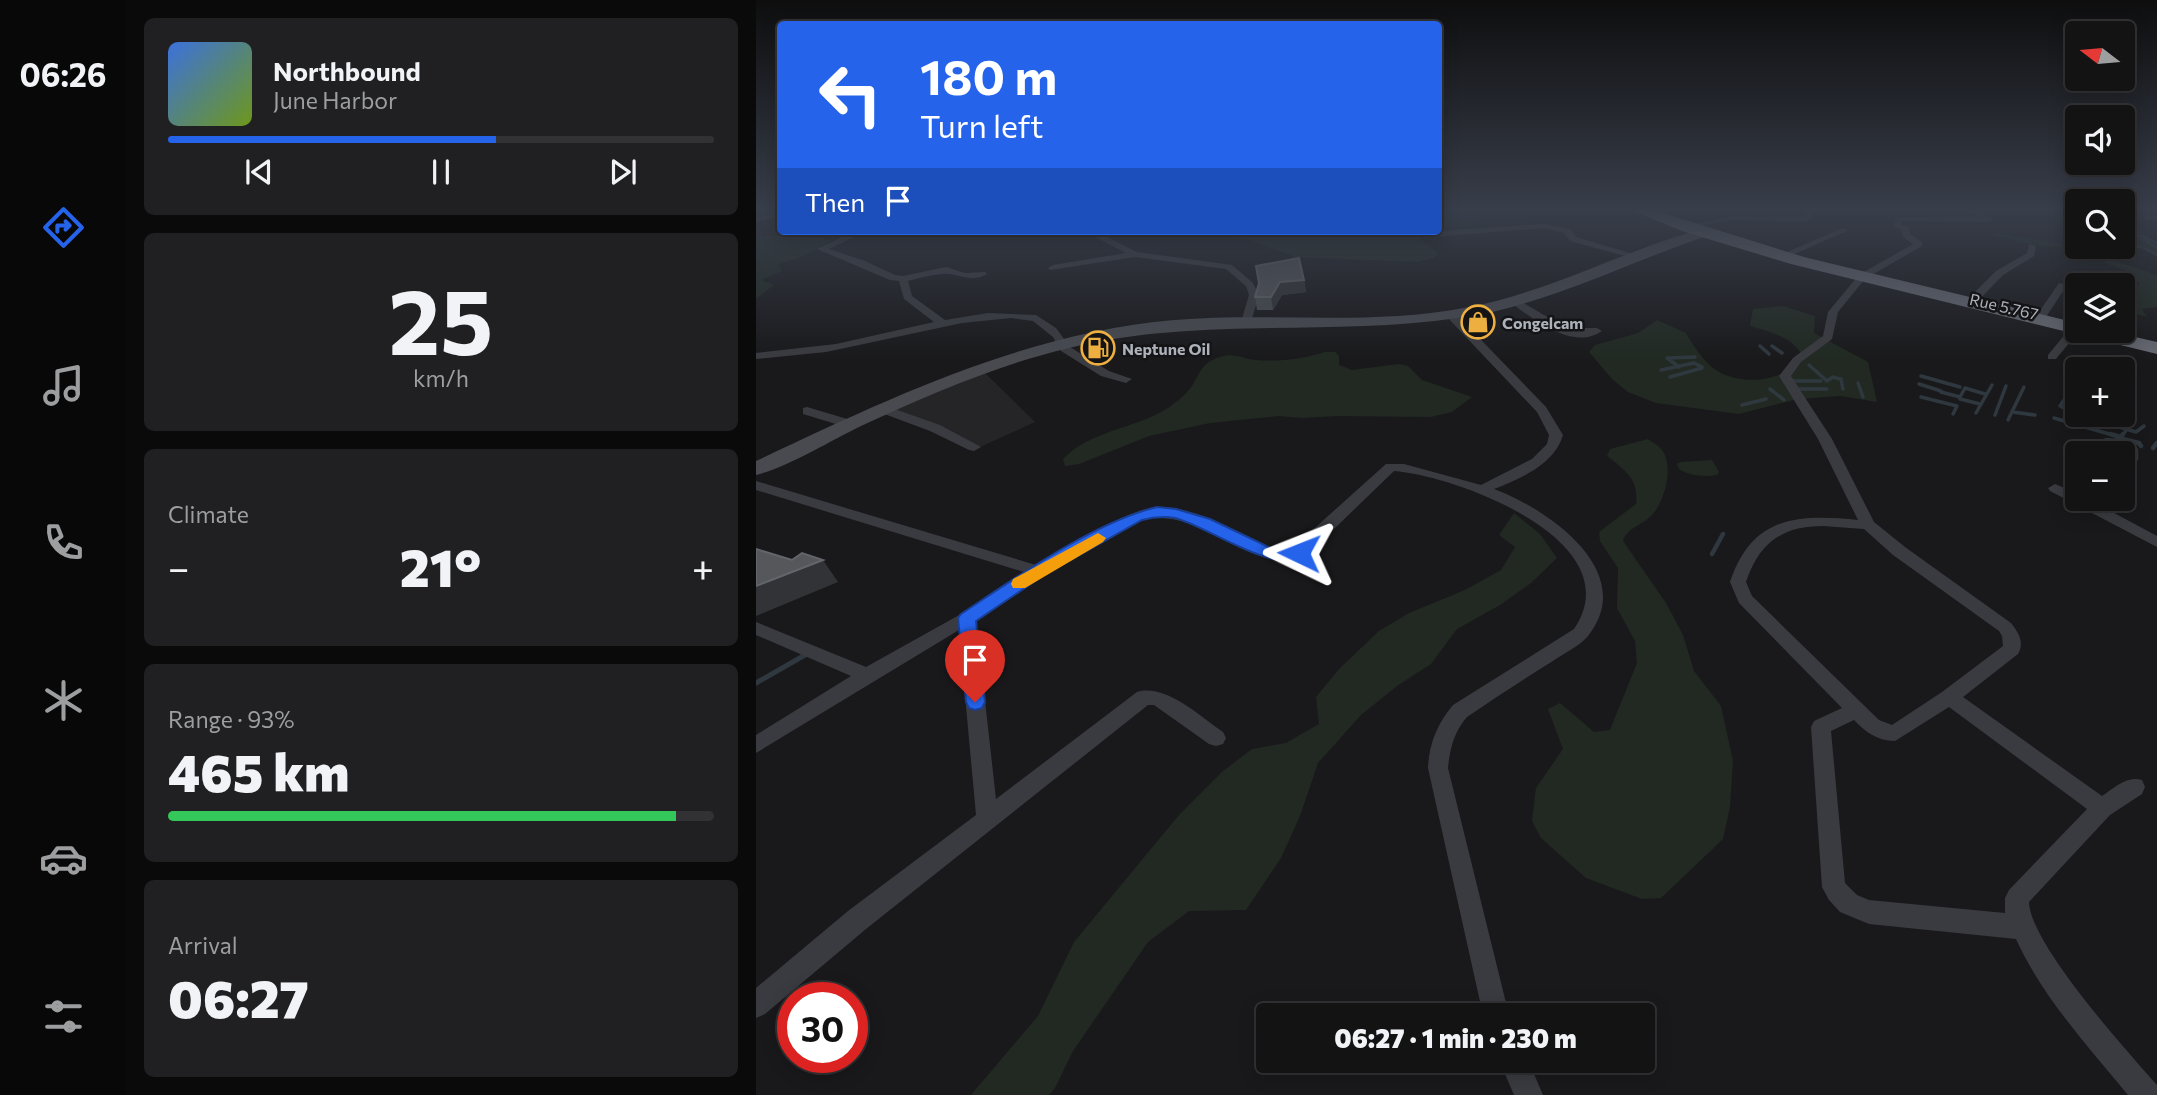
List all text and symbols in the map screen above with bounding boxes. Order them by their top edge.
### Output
north arrow [2065,21,2135,91]
map controls [2065,21,2135,511]
text: 180 m [920,45,1057,105]
icon: left [805,49,896,140]
text: 06:26 [19,54,107,94]
text: Northbound [273,55,421,86]
text: June Harbor [273,86,397,114]
text: Turn left [920,105,1044,145]
button: sound [2065,105,2135,175]
icon: previous [240,153,278,191]
icon: pause [422,153,460,191]
icon: next [604,153,642,191]
icon: arrive [879,182,917,220]
text: Then [805,186,865,217]
button: search [2065,189,2135,259]
icon: directions [39,203,88,252]
text: 25 [389,262,493,374]
button: layers [2065,273,2135,343]
street label: Rue 5.767 [1968,289,2040,323]
shop icon: Congelcam [1459,303,1497,341]
place label: Congelcam [1502,313,1583,332]
fuel station icon: Neptune Oil [1079,329,1117,367]
place label: Neptune Oil [1122,339,1210,358]
button: + [2065,357,2135,427]
icon: music [39,361,88,410]
text: km/h [413,364,469,392]
button: − [2065,441,2135,511]
text: Climate [168,500,249,528]
position arrow [1262,516,1336,590]
icon: phone [39,518,88,567]
text: 21° [400,534,481,598]
text: − [168,543,190,590]
text: + [692,543,714,590]
pin [945,630,1005,702]
icon: arrive [956,641,994,679]
icon: climate [39,676,88,725]
text: Range · 93% [168,705,294,733]
text: 465 km [168,739,349,803]
icon: car [39,834,88,883]
text: Arrival [168,931,238,959]
text: 06:27 [168,965,309,1029]
speed limit sign: 30 [777,982,868,1073]
icon: filters [39,992,88,1041]
text: 06:27 · 1 min · 230 m [1334,1022,1577,1053]

